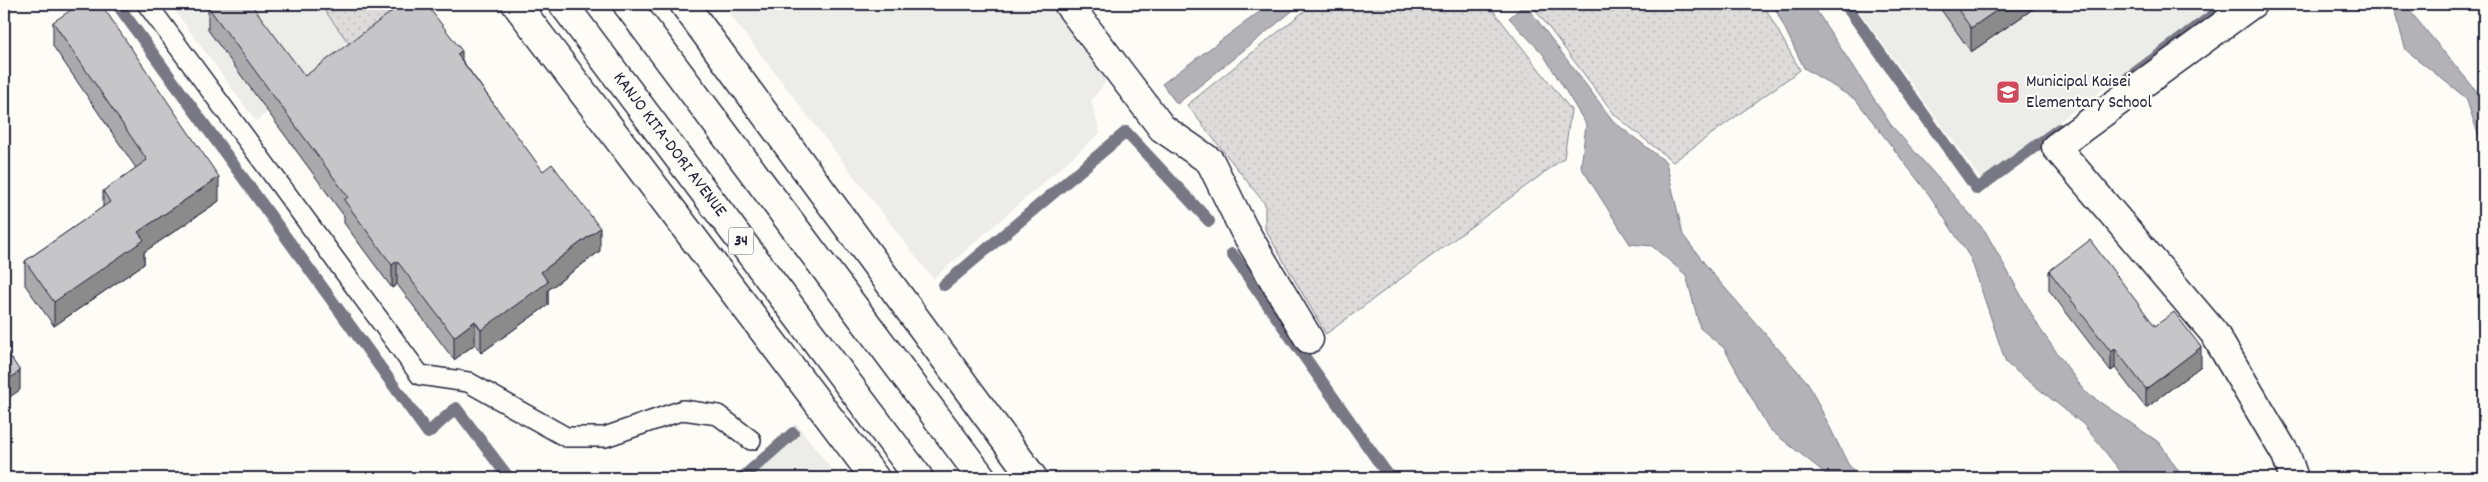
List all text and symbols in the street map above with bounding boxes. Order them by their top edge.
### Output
street label: KANJO KITA-DORI AVENUE [606,67,732,223]
place label: Municipal Kaisei Elementary School [2026,70,2153,116]
school or university icon: Municipal Kaisei Elementary School [1995,79,2021,105]
road number: 34 [728,228,754,255]

